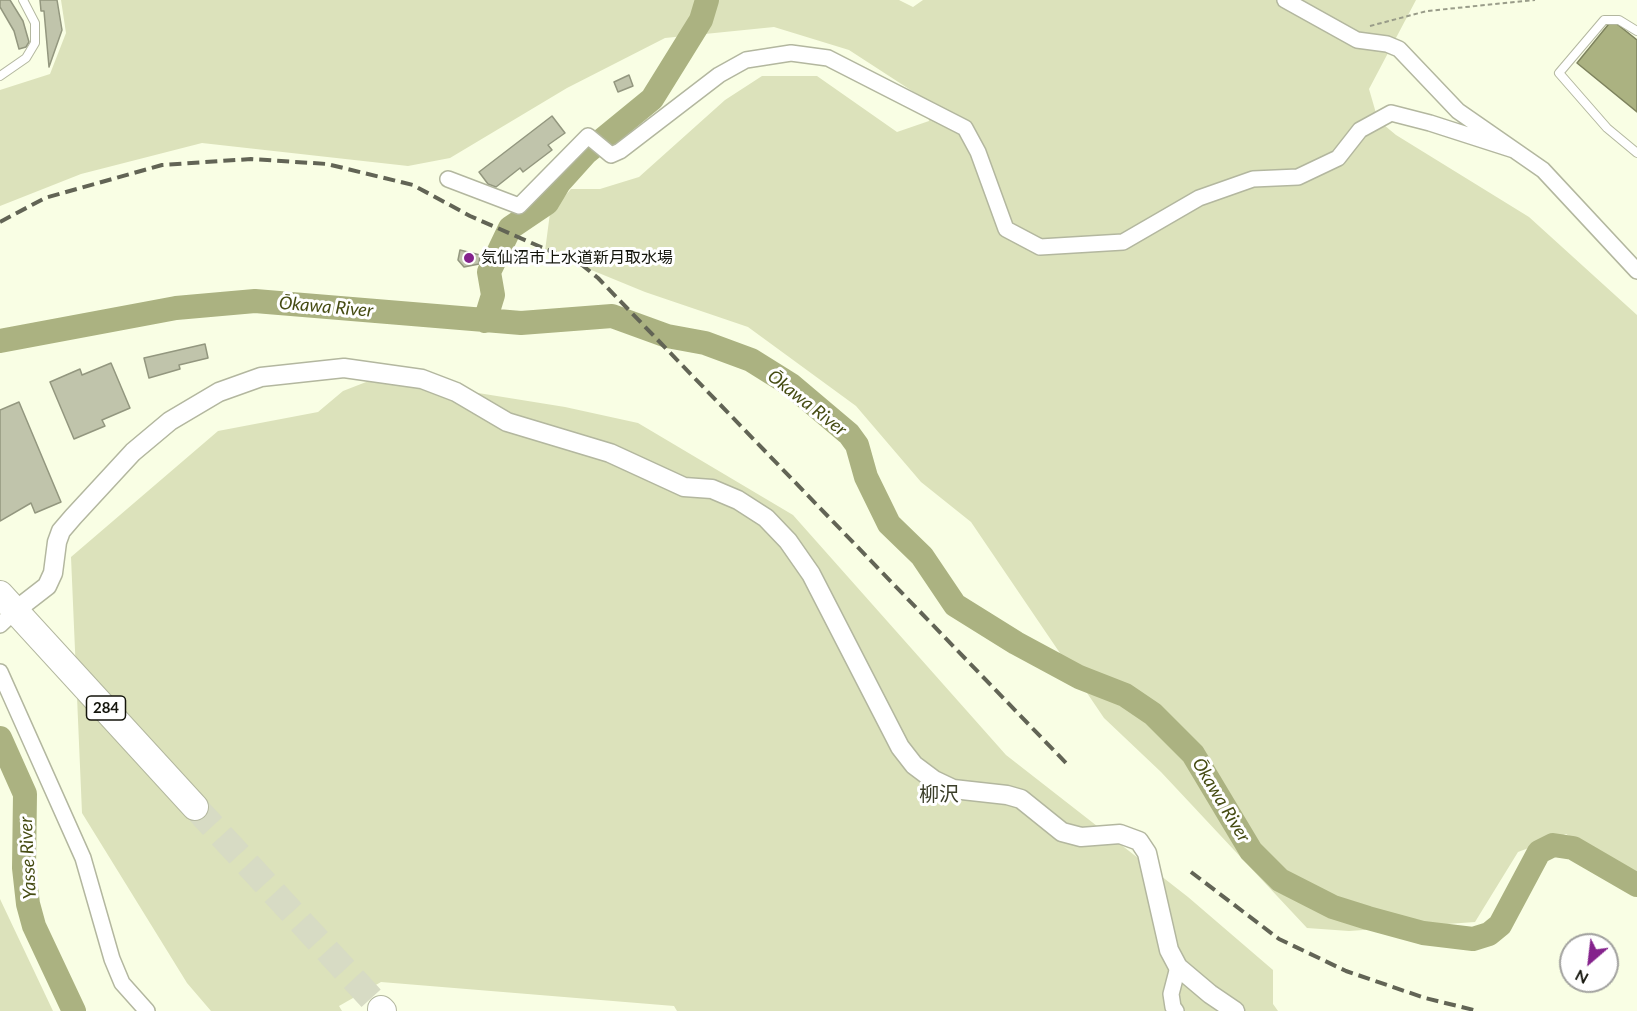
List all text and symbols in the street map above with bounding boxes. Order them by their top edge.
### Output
place label: 気仙沼市上水道新月取水場 [481,248,673,268]
marker: 気仙沼市上水道新月取水場 [462,251,476,265]
water label: Ōkawa River [278,292,374,322]
water label: Ōkawa River [763,365,851,441]
road number: 284 [86,696,126,720]
water label: Ōkawa River [1187,754,1255,846]
district label: 柳沢 [919,783,959,807]
water label: Yasse River [15,816,41,900]
north arrow [1559,933,1619,993]
text: N [1571,966,1591,989]

